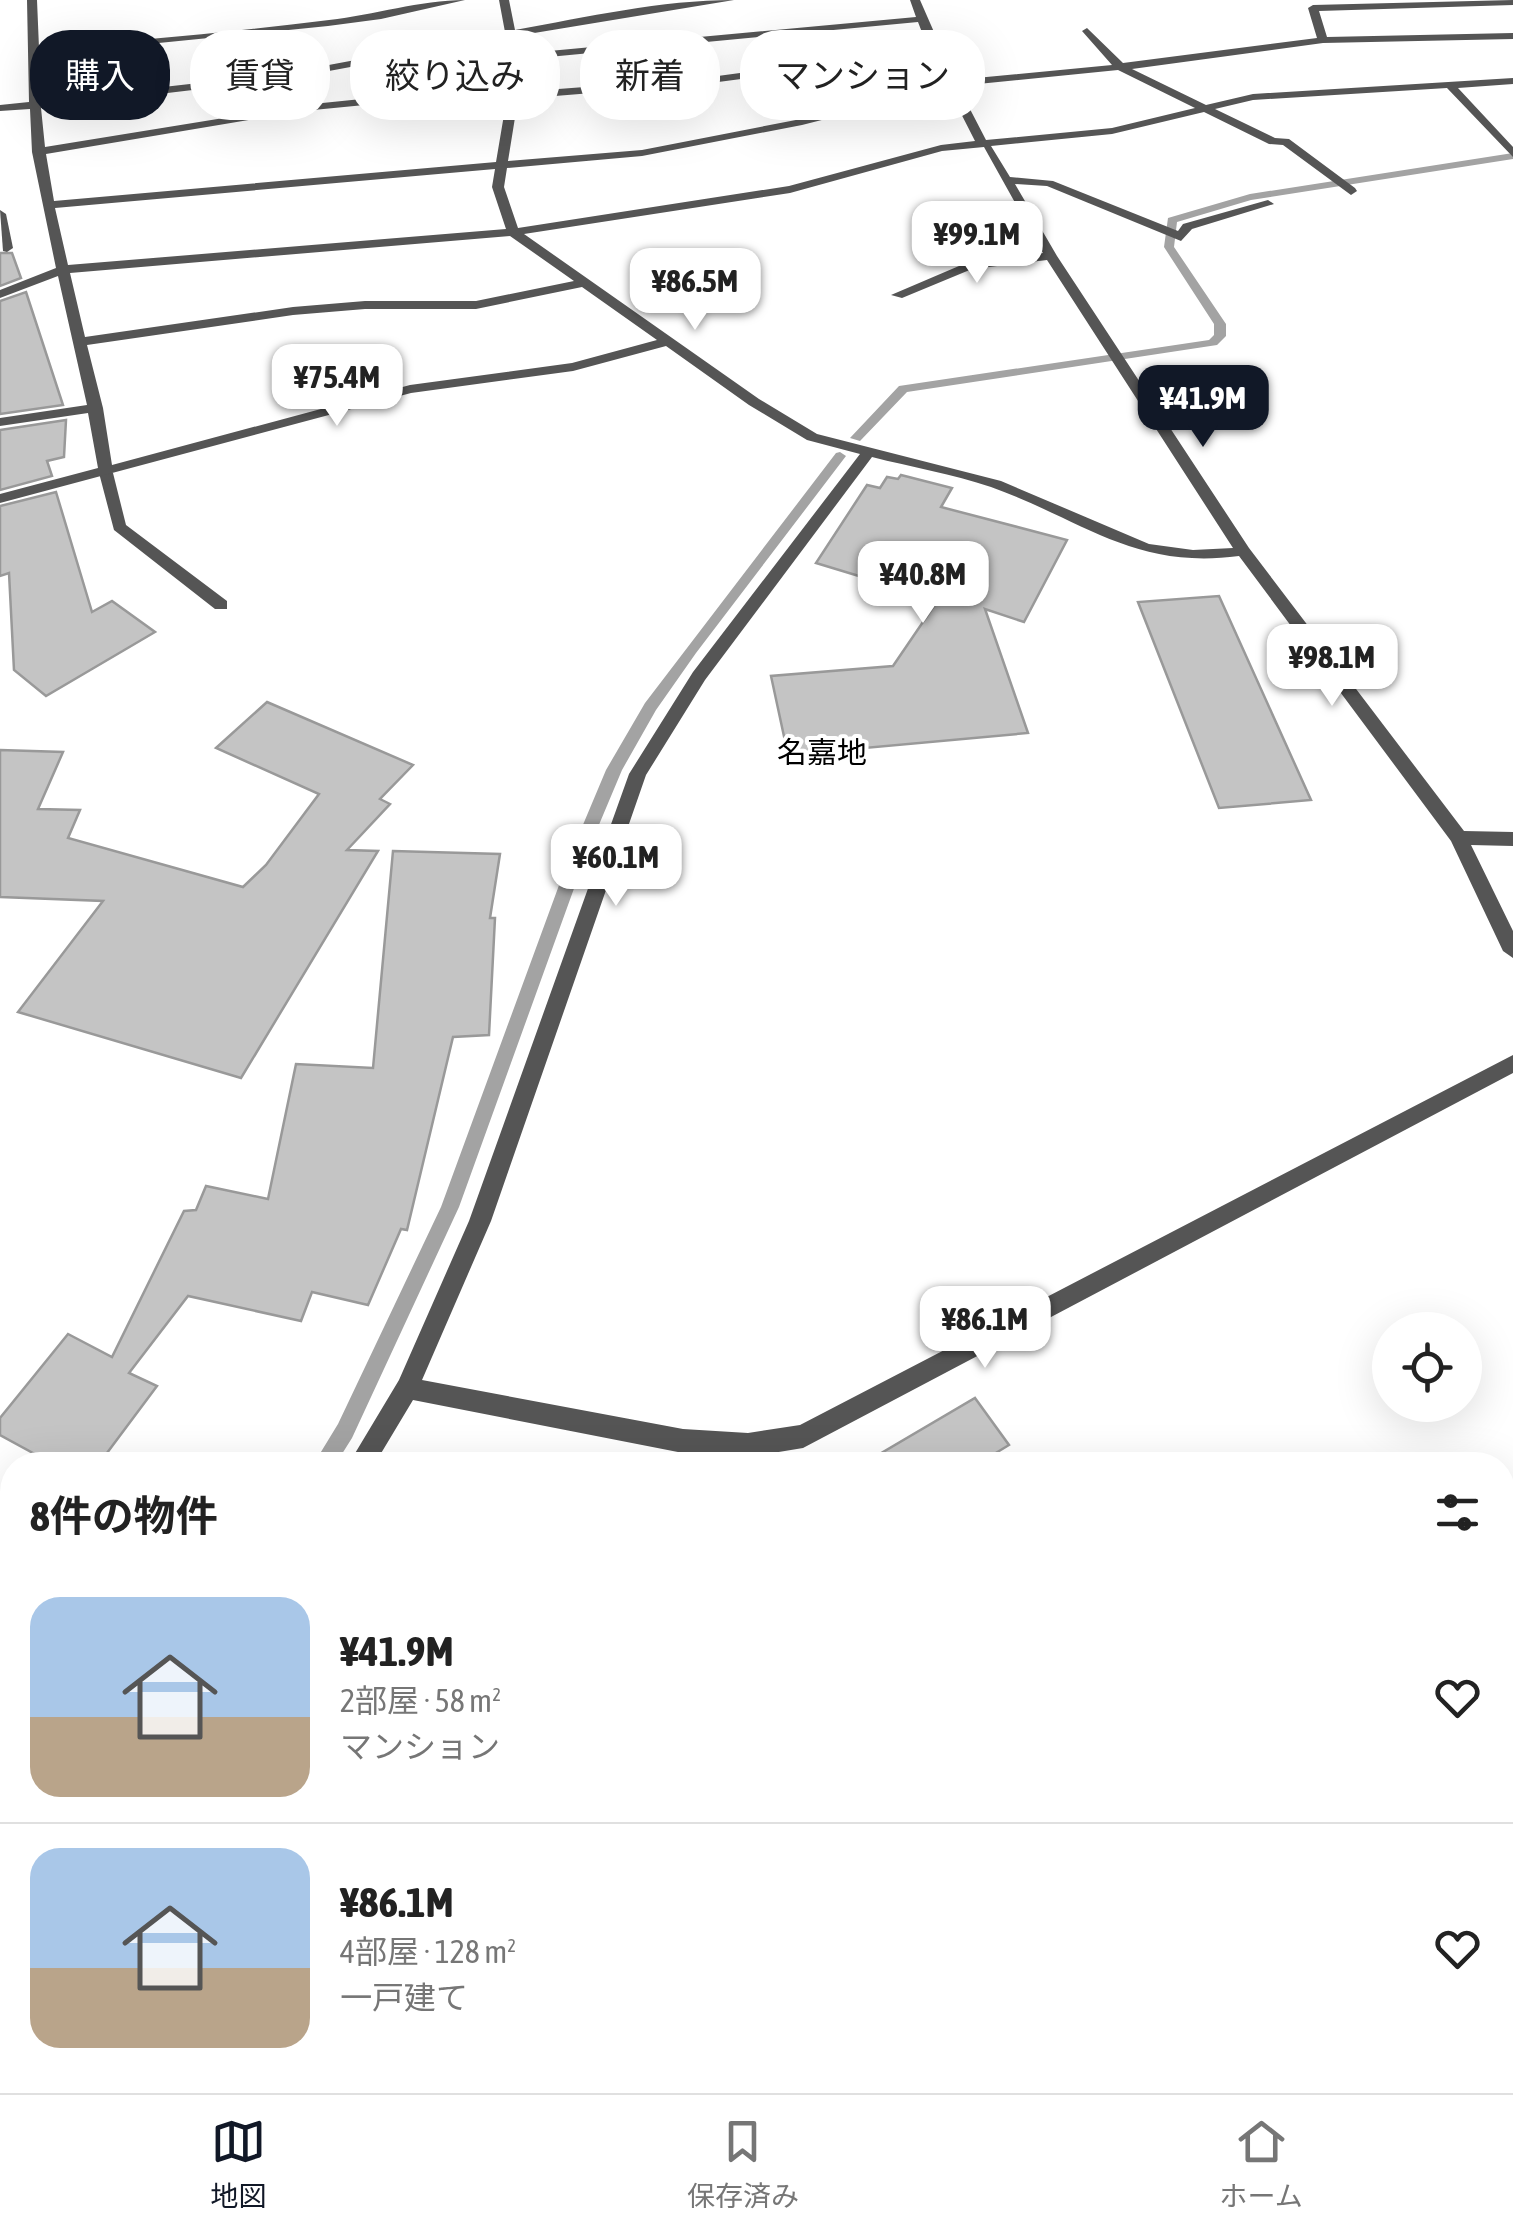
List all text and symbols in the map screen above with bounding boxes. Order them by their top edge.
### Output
chip: 購入 [30,30,170,120]
chip: 賃貸 [190,30,330,120]
chip: 絞り込み [350,30,560,120]
chip: 新着 [580,30,720,120]
chip: マンション [740,30,985,120]
pin: ¥99.1M [896,201,1058,286]
text: ¥99.1M [934,215,1020,252]
pin: ¥86.5M [614,248,776,333]
text: ¥86.5M [652,262,738,299]
pin: ¥75.4M [256,344,418,429]
text: ¥75.4M [294,358,380,395]
pin: ¥41.9M [1122,365,1284,450]
text: ¥41.9M [1160,379,1246,416]
pin: ¥40.8M [842,541,1004,626]
text: ¥40.8M [880,555,966,592]
pin: ¥98.1M [1251,624,1413,709]
text: ¥98.1M [1289,638,1375,675]
district label: 名嘉地 [777,735,867,769]
pin: ¥60.1M [535,824,697,909]
text: ¥60.1M [573,838,659,875]
pin: ¥86.1M [904,1286,1066,1371]
text: ¥86.1M [942,1300,1028,1337]
map controls [1372,1312,1482,1422]
button: locate [1372,1312,1482,1422]
icon: filters [1430,1485,1485,1540]
text: 8件の物件 [30,1492,218,1540]
text: ¥41.9M [340,1627,454,1675]
icon: home [110,1637,230,1757]
icon: heart [1430,1670,1485,1725]
text: 2部屋 · 58 m² [340,1682,501,1719]
text: マンション [340,1728,500,1765]
text: ¥86.1M [340,1878,454,1926]
icon: home [110,1888,230,2008]
icon: heart [1430,1921,1485,1976]
text: 4部屋 · 128 m² [340,1933,516,1970]
text: 一戸建て [340,1979,468,2016]
tab: 地図 [210,2114,266,2214]
tab: 保存済み [687,2114,799,2214]
tab: ホーム [1220,2114,1303,2214]

